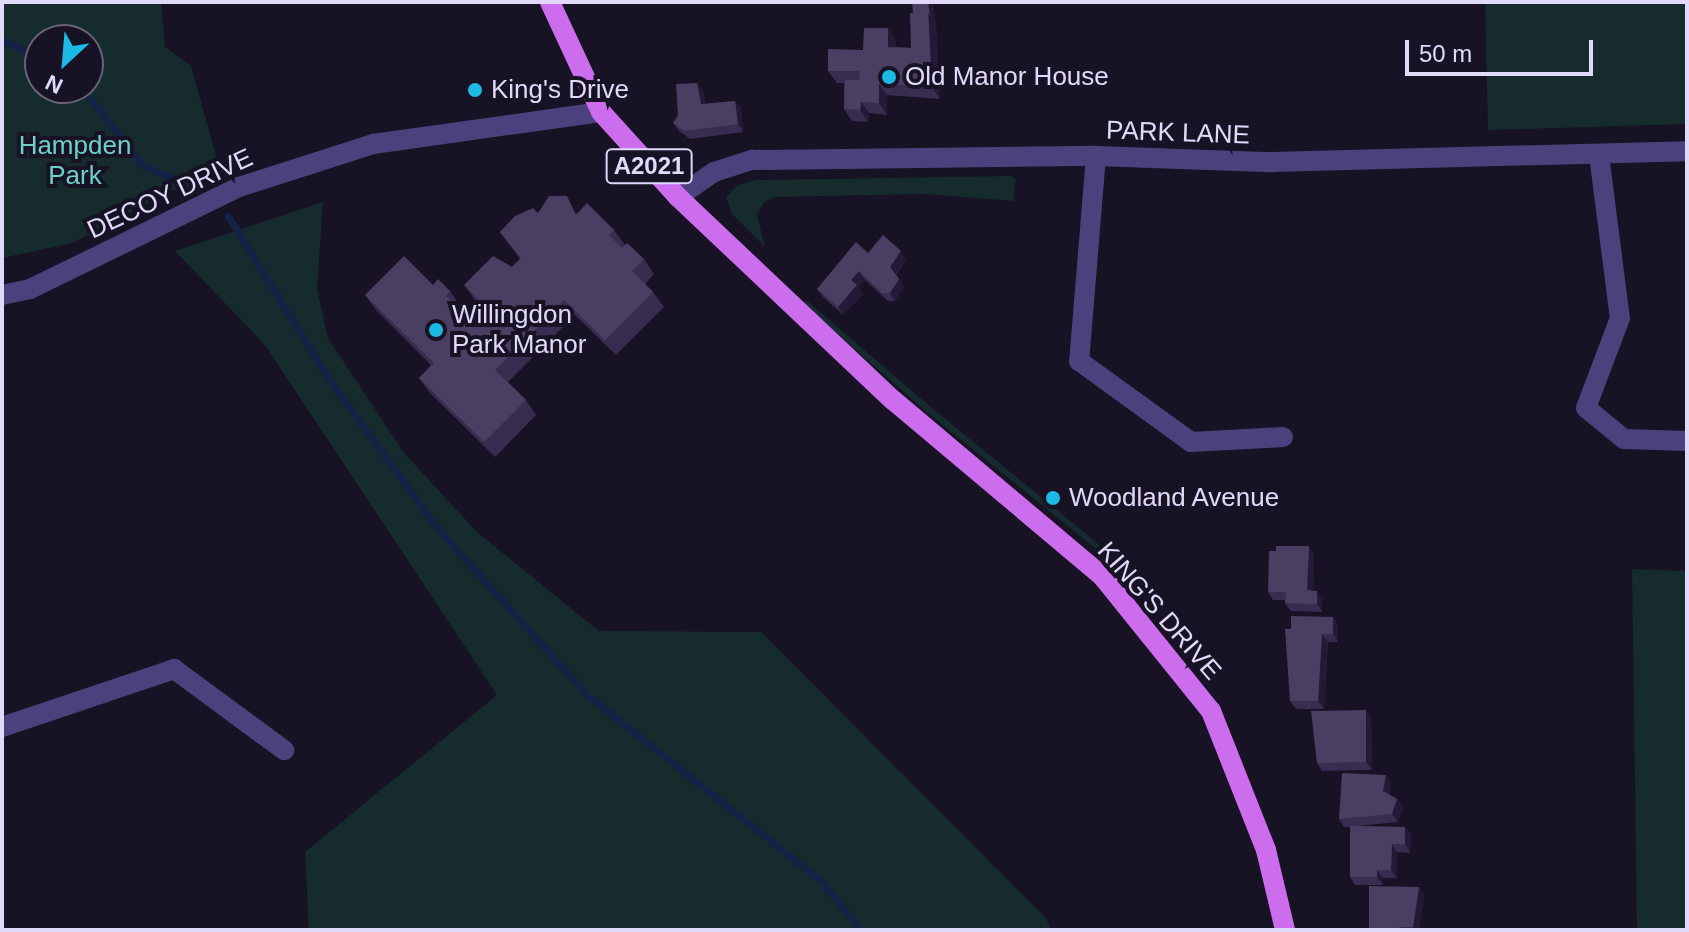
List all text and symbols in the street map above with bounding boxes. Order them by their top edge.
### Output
north arrow [24,24,104,104]
scale bar [1409,24,1597,74]
text: 50 m [1419,40,1472,67]
place label: Old Manor House [905,61,1109,93]
marker: Old Manor House [880,68,898,86]
text: N [42,70,67,99]
place label: King's Drive [491,74,629,106]
marker: King's Drive [466,81,484,99]
street label: PARK LANE [1105,115,1251,151]
park label: Hampden Park [19,130,131,192]
street label: DECOY DRIVE [82,142,258,246]
road number: A2021 [605,146,693,186]
place label: Willingdon Park Manor [452,299,586,360]
marker: Willingdon Park Manor [427,321,445,339]
place label: Woodland Avenue [1069,482,1281,514]
marker: Woodland Avenue [1044,489,1062,507]
street label: KING'S DRIVE [1091,536,1227,686]

